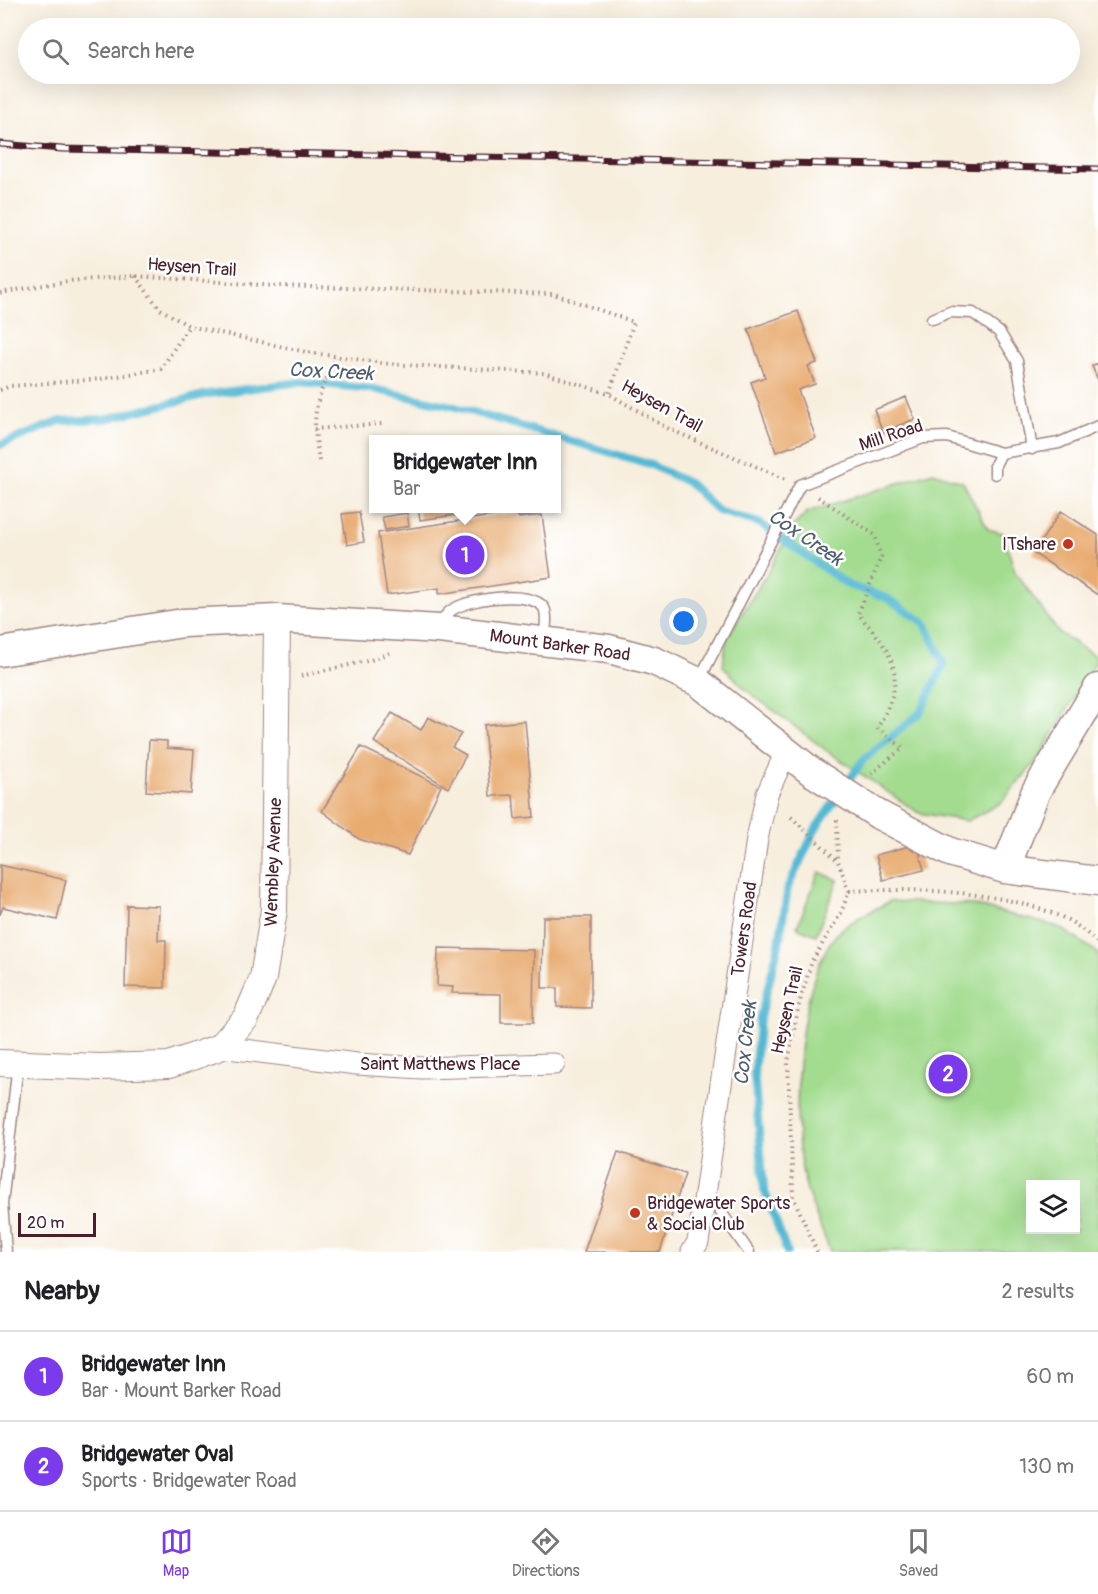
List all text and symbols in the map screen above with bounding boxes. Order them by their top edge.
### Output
search box [18,18,1080,84]
icon: search [39,35,72,68]
text: Search here [87,37,194,65]
street label: Heysen Trail [146,253,237,282]
water label: Cox Creek [288,357,375,386]
street label: Heysen Trail [617,375,707,438]
street label: Mill Road [856,414,926,457]
popup [369,435,561,513]
text: Bridgewater Inn [393,448,537,476]
text: Bar [393,476,420,501]
water label: Cox Creek [764,503,849,572]
pin: 1 [446,532,484,578]
place label: ITshare [1002,533,1056,556]
marker: ITshare [1061,537,1075,551]
your location [669,607,698,636]
street label: Mount Barker Road [488,624,632,667]
street label: Wembley Avenue [260,797,287,927]
street label: Towers Road [726,880,763,978]
street label: Heysen Trail [766,964,809,1056]
water label: Cox Creek [729,998,763,1086]
pin: 2 [928,1052,968,1096]
street label: Saint Matthews Place [360,1053,520,1076]
map controls [1026,1180,1080,1234]
button: layers [1026,1180,1080,1234]
place label: Bridgewater Sports & Social Club [647,1192,790,1236]
marker: Bridgewater Sports & Social Club [628,1206,642,1220]
scale bar [18,1210,96,1238]
text: 20 m [27,1213,65,1233]
text: Nearby [24,1275,100,1307]
text: 2 results [1002,1279,1074,1304]
text: Bridgewater Inn [81,1350,226,1378]
text: 1 [40,1364,47,1389]
text: 60 m [1027,1364,1074,1389]
text: Bar · Mount Barker Road [81,1378,281,1403]
text: Bridgewater Oval [81,1440,234,1468]
text: 2 [38,1454,49,1479]
text: 130 m [1019,1454,1074,1479]
text: Sports · Bridgewater Road [81,1468,297,1493]
tab: Map [160,1525,193,1581]
tab: Directions [512,1525,580,1581]
tab: Saved [899,1525,938,1581]

